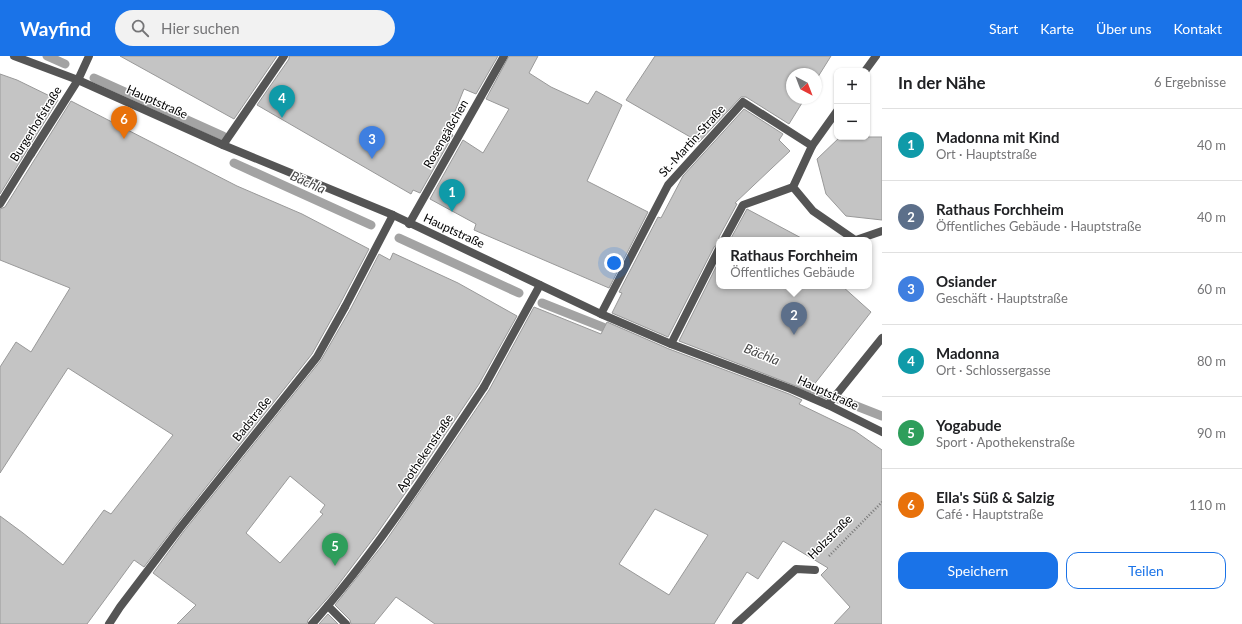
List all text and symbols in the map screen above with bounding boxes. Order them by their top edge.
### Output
search box [115,10,395,46]
text: Wayfind [20,17,91,40]
icon: search [129,17,151,39]
text: Hier suchen [161,19,240,37]
text: Start [989,20,1018,37]
text: Karte [1040,20,1074,37]
text: Über uns [1096,20,1151,37]
text: Kontakt [1173,20,1222,37]
north arrow [786,68,822,104]
map controls [834,68,870,140]
button: + [834,68,870,104]
text: In der Nähe [898,72,986,93]
text: 6 Ergebnisse [1154,74,1226,90]
street label: Hauptstraße [124,81,190,122]
street label: Burgerhofstraße [6,83,65,164]
pin: 4 [269,85,295,118]
street label: Rosengäßchen [420,97,471,171]
street label: St.-Martin-Straße [655,102,728,180]
button: − [834,104,870,140]
pin: 6 [111,106,137,139]
pin: 3 [359,126,385,159]
text: Madonna mit Kind [936,128,1060,146]
text: 1 [907,137,915,153]
text: 40 m [1197,137,1226,153]
text: Ort · Hauptstraße [936,146,1037,162]
water label: Bächla [288,167,328,197]
pin: 1 [439,179,465,212]
text: Rathaus Forchheim [936,200,1064,218]
text: 2 [907,209,915,225]
text: 40 m [1197,209,1226,225]
street label: Hauptstraße [421,210,487,251]
text: Öffentliches Gebäude · Hauptstraße [936,218,1142,234]
popup [716,237,872,289]
text: Rathaus Forchheim [730,246,858,264]
your location [604,253,624,273]
text: Öffentliches Gebäude [730,264,855,280]
text: Osiander [936,272,997,290]
text: 3 [907,281,915,297]
text: 60 m [1197,281,1226,297]
text: Geschäft · Hauptstraße [936,290,1068,306]
pin: 2 [781,302,807,335]
water label: Bächla [742,340,782,368]
text: Madonna [936,344,999,362]
text: 4 [907,353,915,369]
text: 80 m [1197,353,1226,369]
text: Ort · Schlossergasse [936,362,1051,378]
street label: Hauptstraße [795,372,861,413]
street label: Badstraße [229,393,274,444]
street label: Apothekenstraße [393,411,456,495]
text: Yogabude [936,416,1002,434]
text: 5 [907,425,915,441]
text: 90 m [1197,425,1226,441]
text: Sport · Apothekenstraße [936,434,1075,450]
text: Ella's Süß & Salzig [936,488,1054,506]
text: 6 [907,497,915,513]
text: 110 m [1189,497,1226,513]
text: Café · Hauptstraße [936,506,1043,522]
street label: Holzstraße [804,511,855,562]
pin: 5 [322,533,348,566]
button: Speichern [898,552,1058,589]
button: Teilen [1066,552,1226,589]

